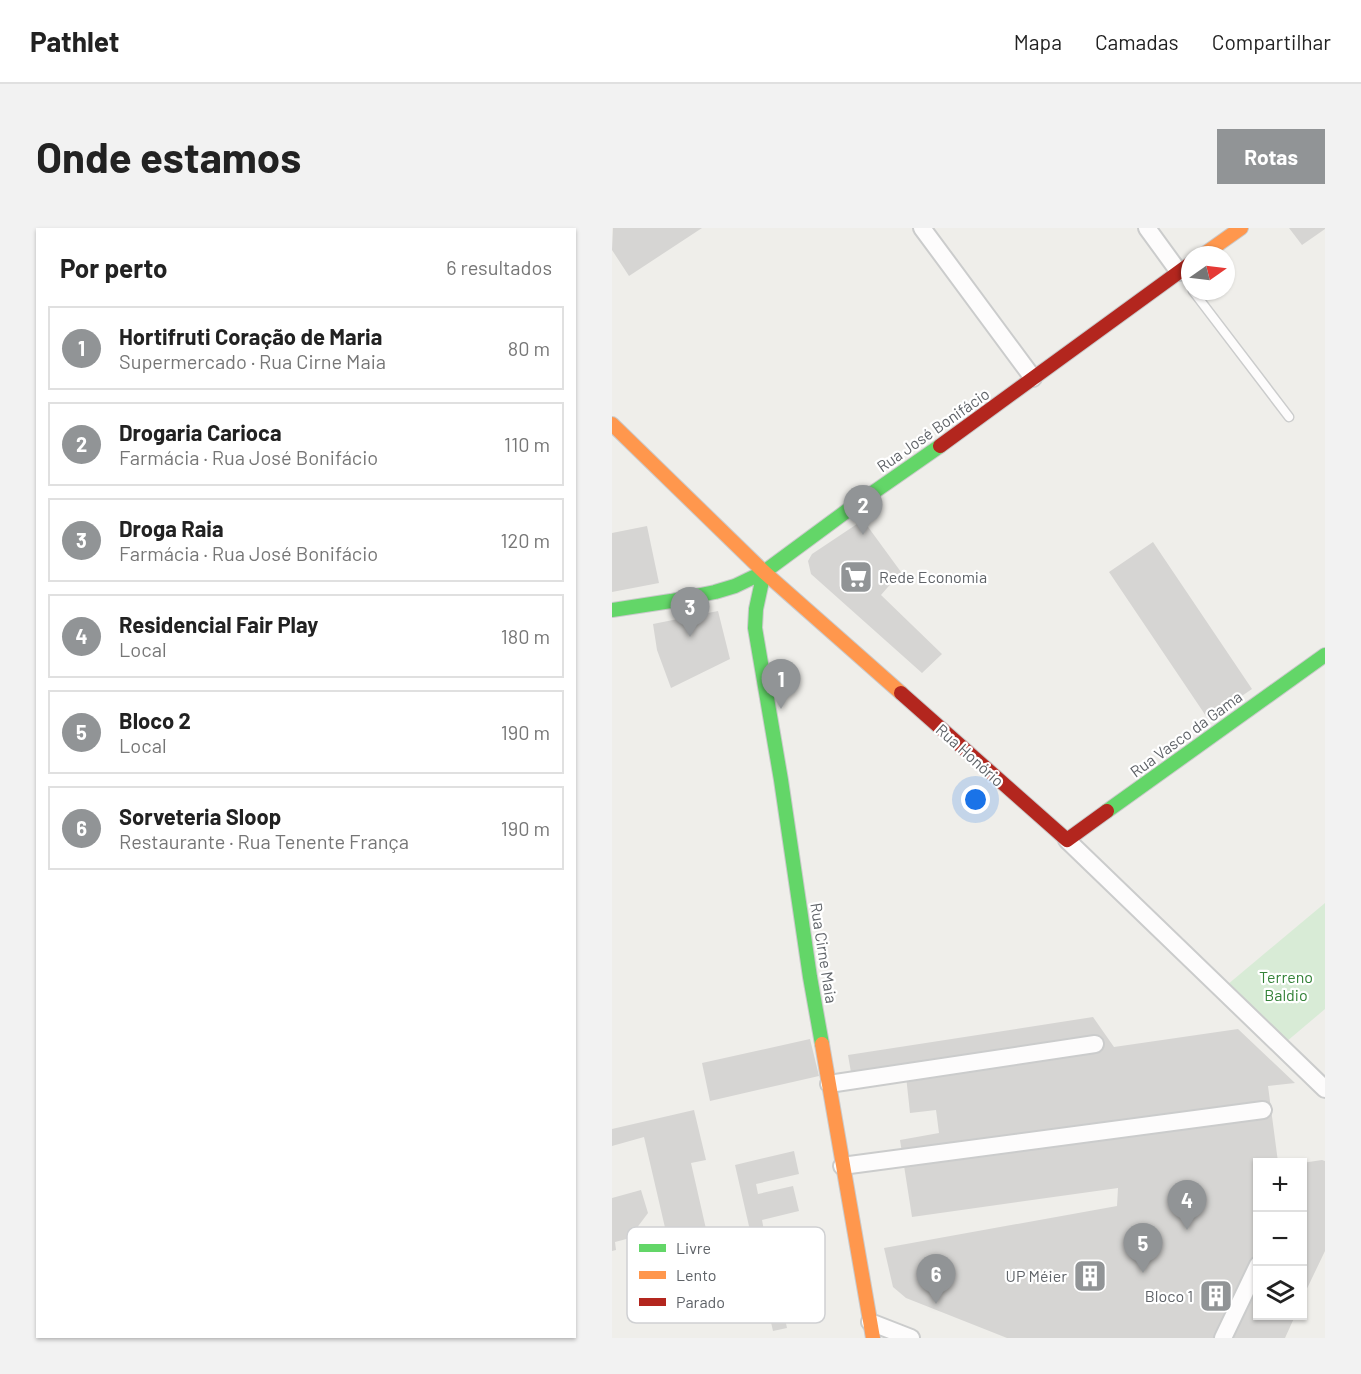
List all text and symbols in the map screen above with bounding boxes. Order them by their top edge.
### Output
text: Pathlet [30,24,119,58]
text: Mapa [1014,29,1062,54]
text: Camadas [1095,29,1179,54]
text: Compartilhar [1212,29,1331,54]
button: Rotas [1217,129,1325,184]
text: Onde estamos [36,131,301,181]
north arrow [1181,246,1235,300]
text: Por perto [60,252,168,283]
text: 6 resultados [446,255,552,279]
text: Hortifruti Coração de Maria [119,323,382,349]
text: 1 [78,336,85,360]
text: 80 m [508,336,550,360]
text: Supermercado · Rua Cirne Maia [119,349,386,373]
street label: Rua José Bonifácio [873,384,993,476]
text: Drogaria Carioca [119,419,282,445]
text: 2 [76,432,87,456]
text: 110 m [504,432,550,456]
text: Farmácia · Rua José Bonifácio [119,445,378,469]
pin: 2 [844,486,882,535]
text: Droga Raia [119,515,224,541]
text: 3 [76,528,87,552]
text: 120 m [500,528,550,552]
text: Farmácia · Rua José Bonifácio [119,541,378,565]
supermarket icon: Rede Economia [838,559,874,595]
place label: Rede Economia [879,567,987,586]
pin: 3 [670,588,710,637]
text: Residencial Fair Play [119,611,318,637]
text: 4 [75,624,88,648]
text: 180 m [501,624,550,648]
text: Local [119,637,166,661]
pin: 1 [762,660,800,709]
street label: Rua Vasco da Gama [1126,687,1245,781]
text: Bloco 2 [119,707,191,733]
street label: Rua Honório [933,719,1008,790]
text: 5 [76,720,87,744]
text: 190 m [501,720,550,744]
text: Local [119,733,166,757]
your location [961,785,990,814]
text: Sorveteria Sloop [119,803,281,829]
text: 6 [76,816,87,840]
text: 190 m [501,816,550,840]
text: Restaurante · Rua Tenente França [119,829,409,853]
street label: Rua Cirne Maia [807,901,842,1005]
park label: Terreno Baldio [1259,967,1313,1004]
map controls [1253,1158,1307,1320]
button: + [1253,1158,1307,1212]
pin: 4 [1168,1180,1206,1230]
button: − [1253,1212,1307,1266]
pin: 5 [1124,1224,1162,1273]
legend [627,1227,825,1323]
text: Livre [676,1238,711,1257]
pin: 6 [916,1254,956,1304]
building icon: UP Méier [1072,1258,1108,1294]
text: Lento [676,1265,717,1284]
place label: UP Méier [1006,1266,1067,1285]
button: layers [1253,1266,1307,1320]
building icon: Bloco 1 [1198,1278,1234,1314]
place label: Bloco 1 [1145,1286,1193,1305]
text: Parado [676,1292,725,1311]

